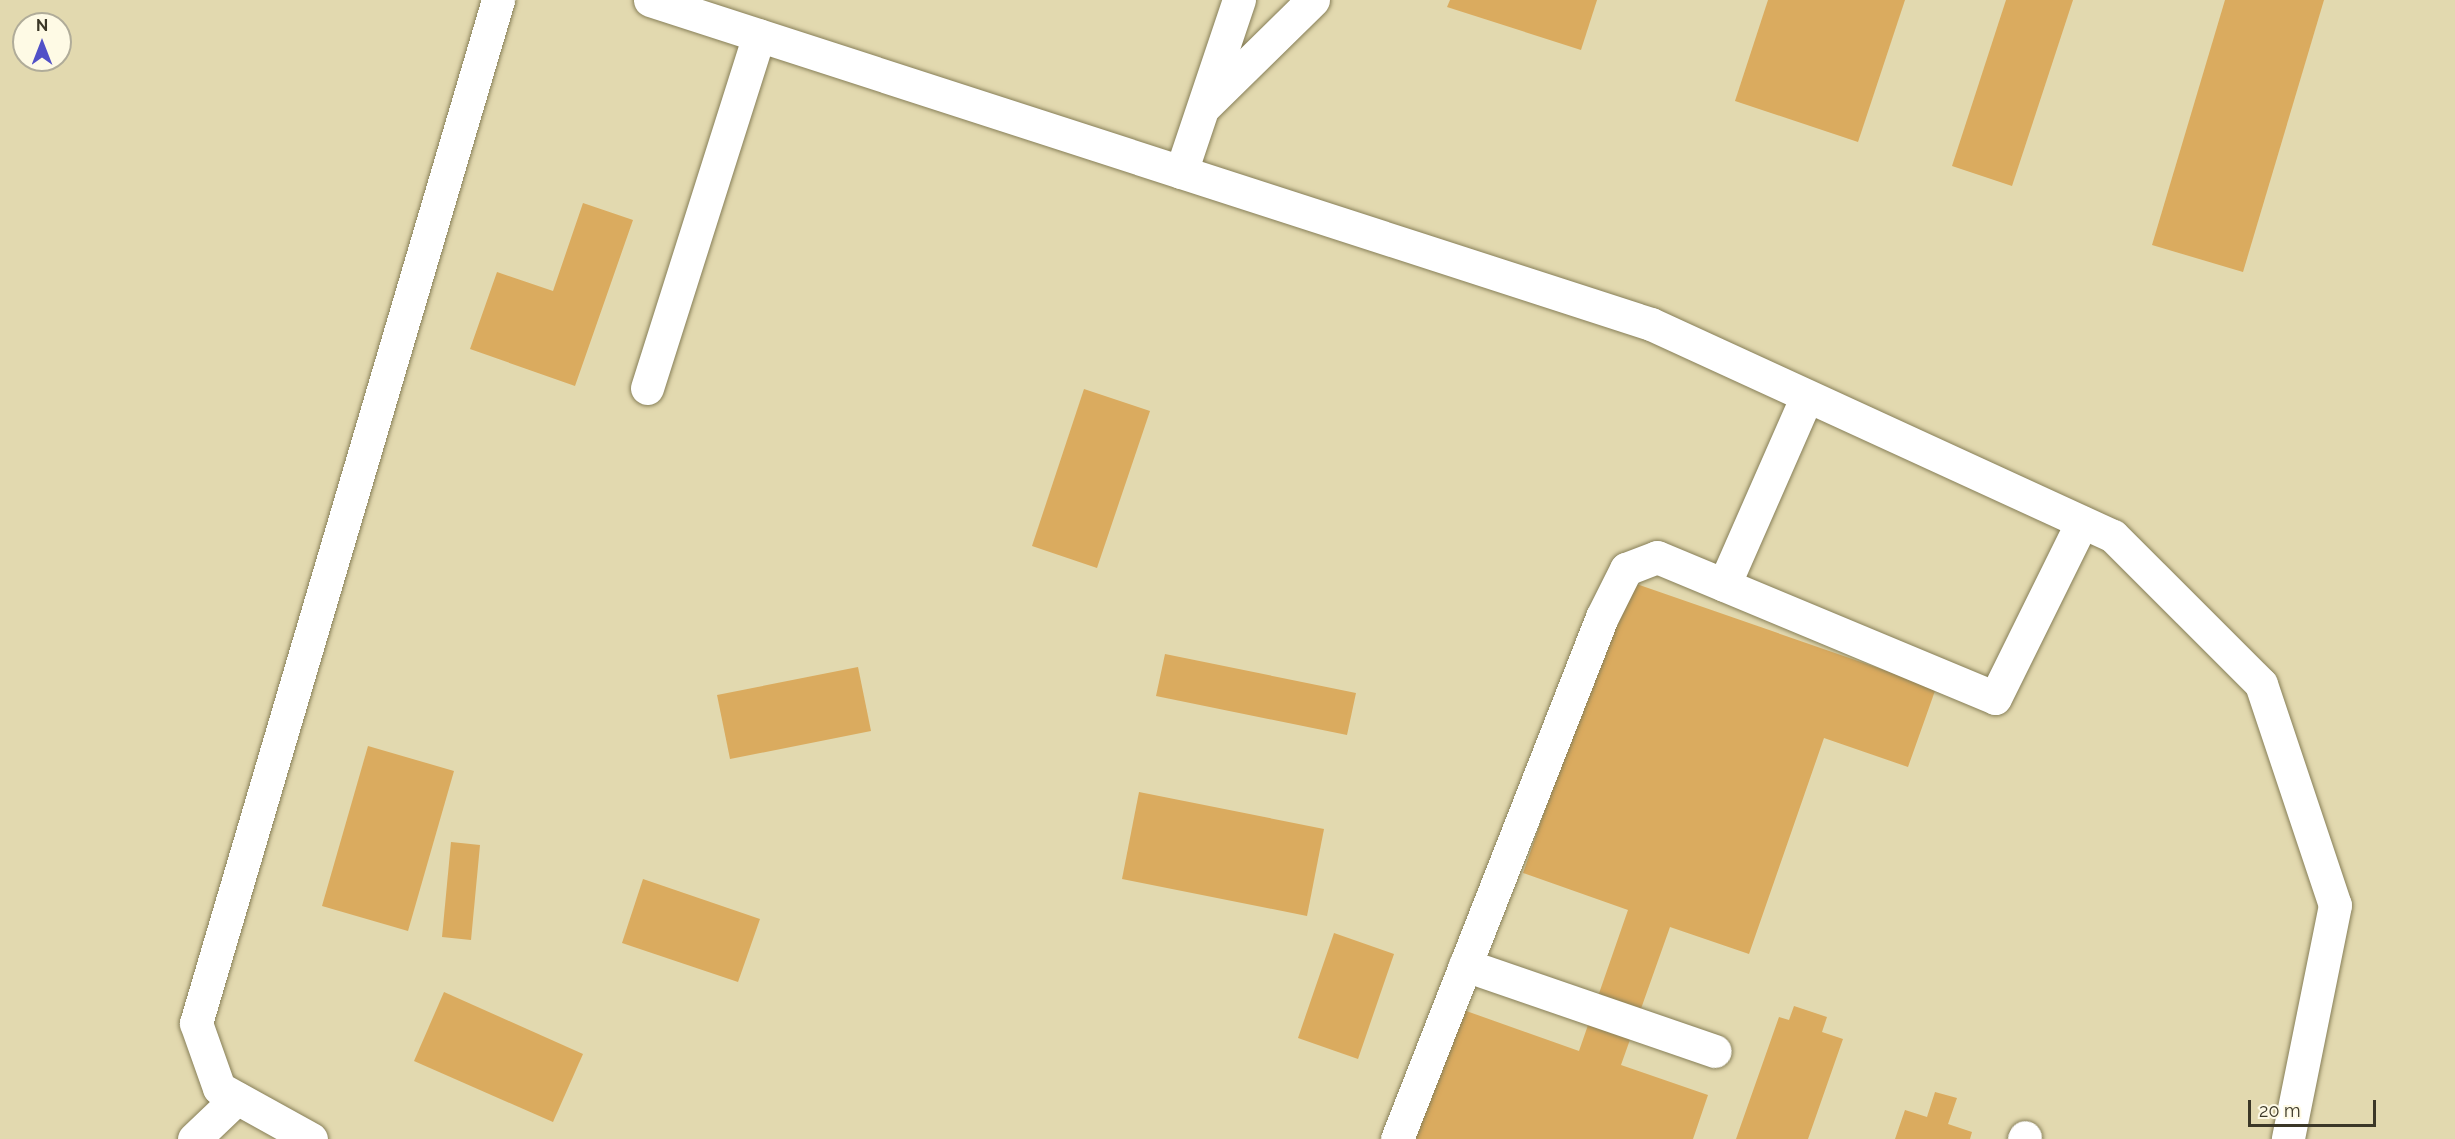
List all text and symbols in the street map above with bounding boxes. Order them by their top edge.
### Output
north arrow [12,12,72,72]
text: N [36,16,48,35]
scale bar [2251,1088,2378,1126]
text: 20 m [2259,1100,2301,1121]

